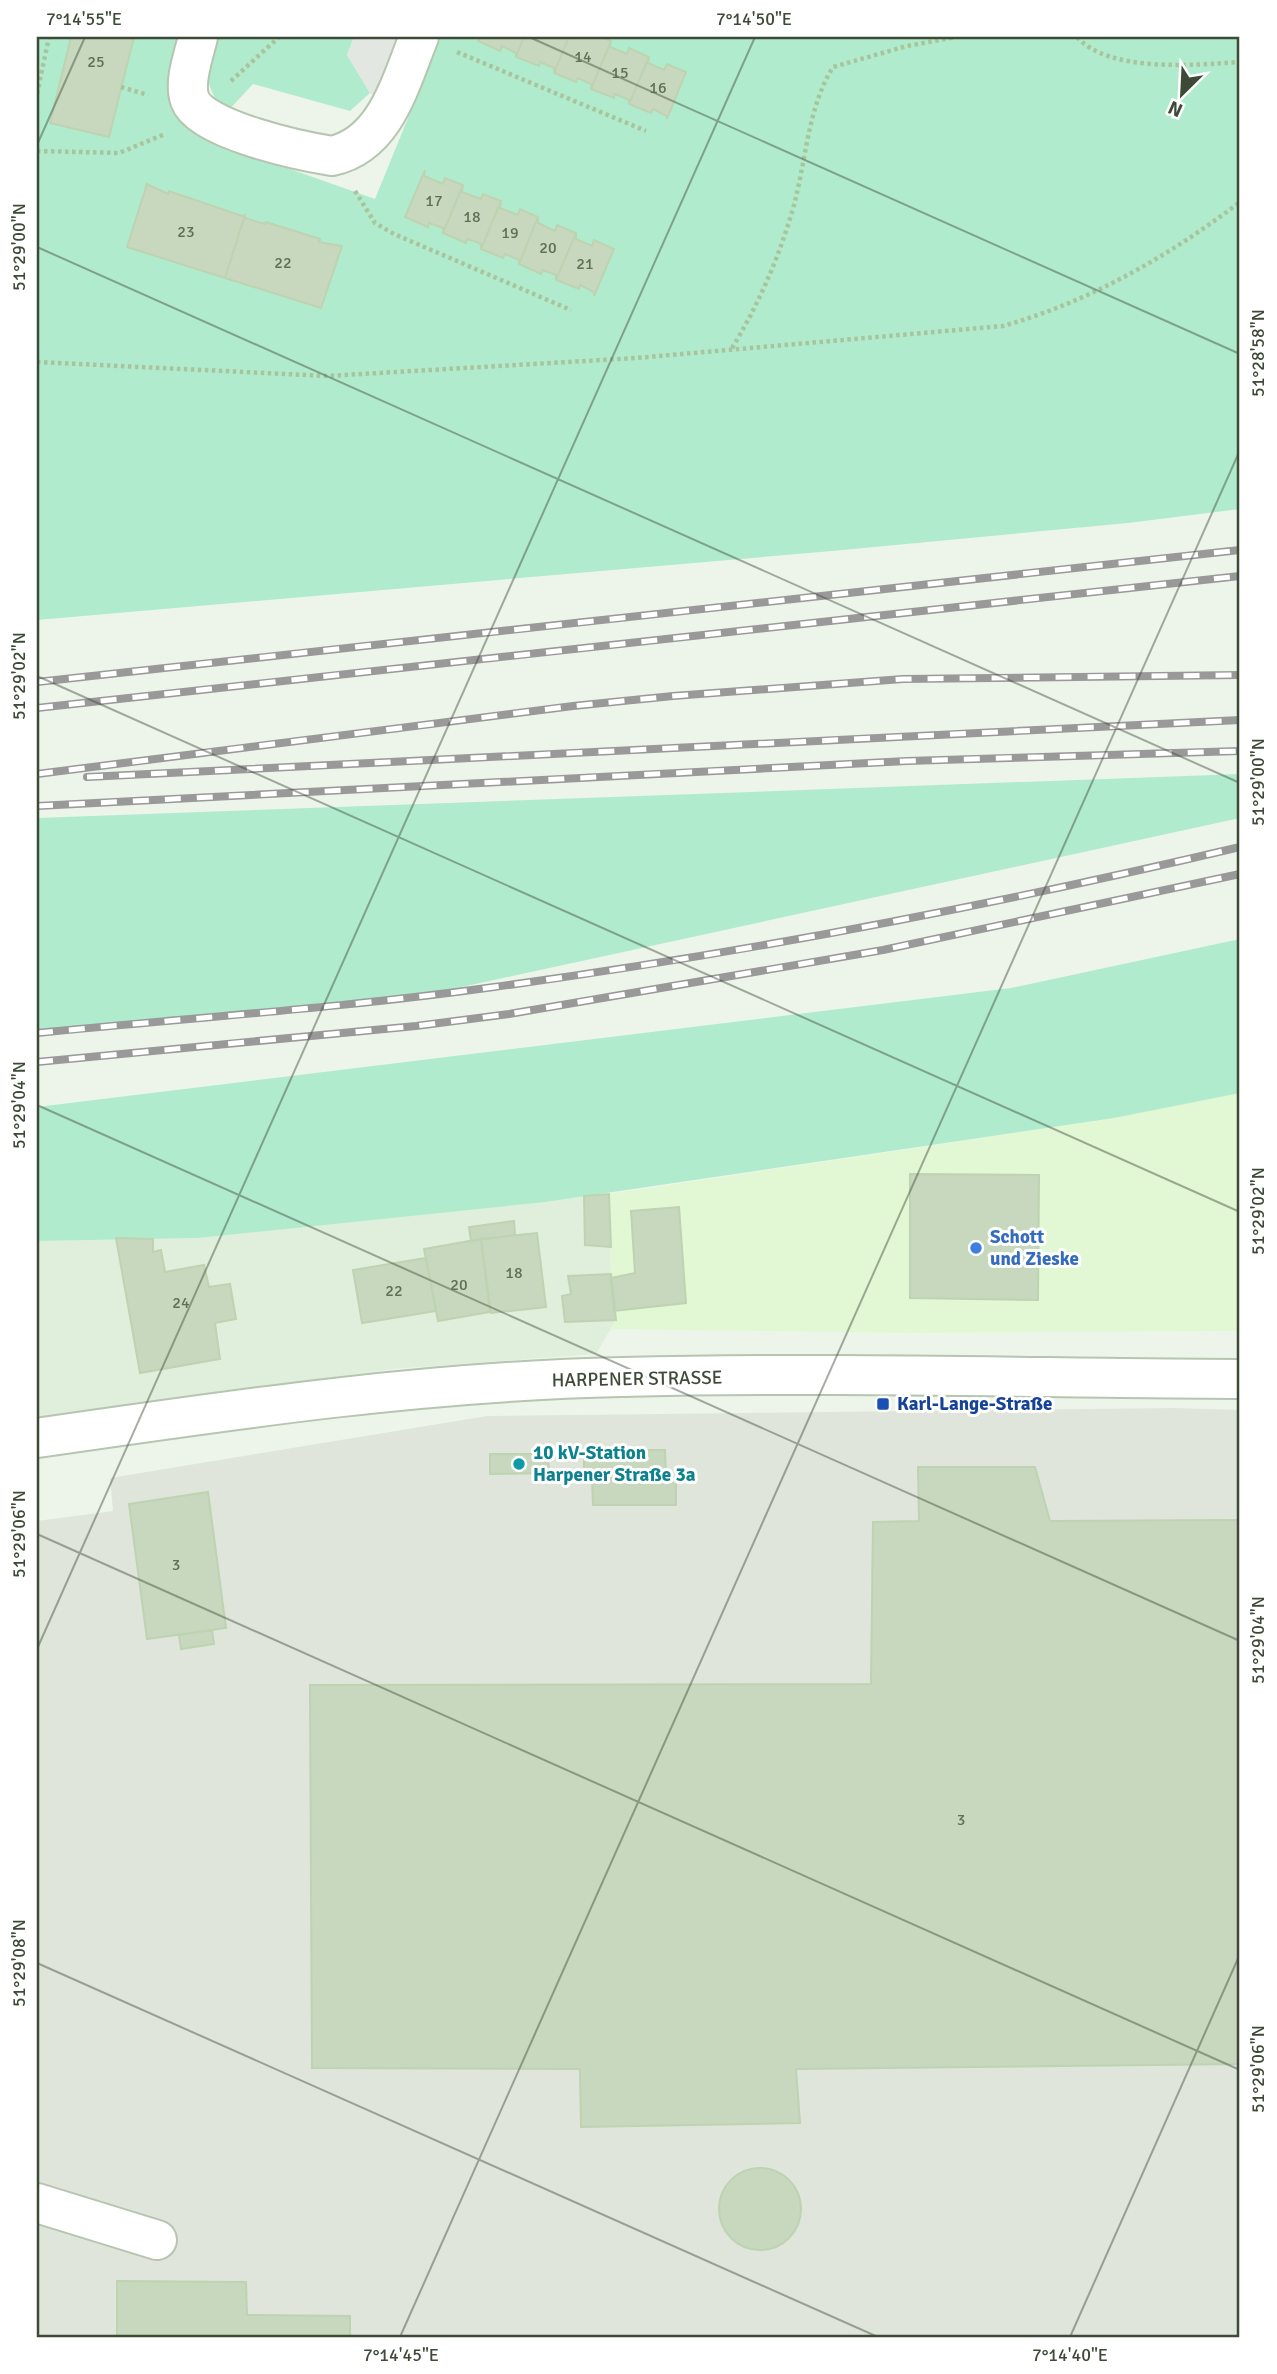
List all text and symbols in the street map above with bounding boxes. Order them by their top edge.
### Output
text: 7°14'55"E [46,8,122,30]
text: 7°14'50"E [716,8,792,30]
house number: 14 [574,47,592,67]
house number: 25 [87,52,105,72]
north arrow [1148,60,1218,130]
house number: 15 [611,63,629,83]
house number: 16 [649,78,667,98]
text: N [1165,95,1186,122]
house number: 17 [425,191,443,211]
text: 51°29'00"N [8,203,30,291]
house number: 18 [463,207,481,227]
house number: 23 [177,222,195,242]
house number: 19 [501,223,519,243]
house number: 20 [539,238,557,258]
house number: 22 [274,253,292,273]
house number: 21 [576,254,594,274]
text: 51°28'58"N [1247,309,1269,397]
text: 51°29'02"N [8,632,30,720]
text: 51°29'00"N [1247,738,1269,826]
text: 51°29'04"N [8,1061,30,1149]
text: 51°29'02"N [1247,1167,1269,1255]
place label: Schott und Zieske [990,1225,1079,1271]
marker: Schott und Zieske [968,1240,984,1256]
house number: 18 [505,1263,523,1283]
house number: 20 [450,1275,468,1295]
house number: 22 [385,1281,403,1301]
house number: 24 [172,1293,190,1313]
street label: HARPENER STRASSE [551,1366,723,1392]
place label: Karl-Lange-Straße [897,1392,1053,1416]
marker: Karl-Lange-Straße [875,1396,891,1412]
place label: 10 kV-Station Harpener Straße 3a [533,1441,696,1487]
marker: 10 kV-Station Harpener Straße 3a [511,1456,527,1472]
text: 51°29'06"N [8,1490,30,1578]
house number: 3 [172,1555,180,1575]
text: 51°29'04"N [1247,1596,1269,1684]
house number: 3 [957,1810,965,1830]
text: 51°29'08"N [8,1919,30,2007]
text: 51°29'06"N [1247,2025,1269,2113]
text: 7°14'45"E [363,2344,439,2366]
text: 7°14'40"E [1032,2344,1108,2366]

